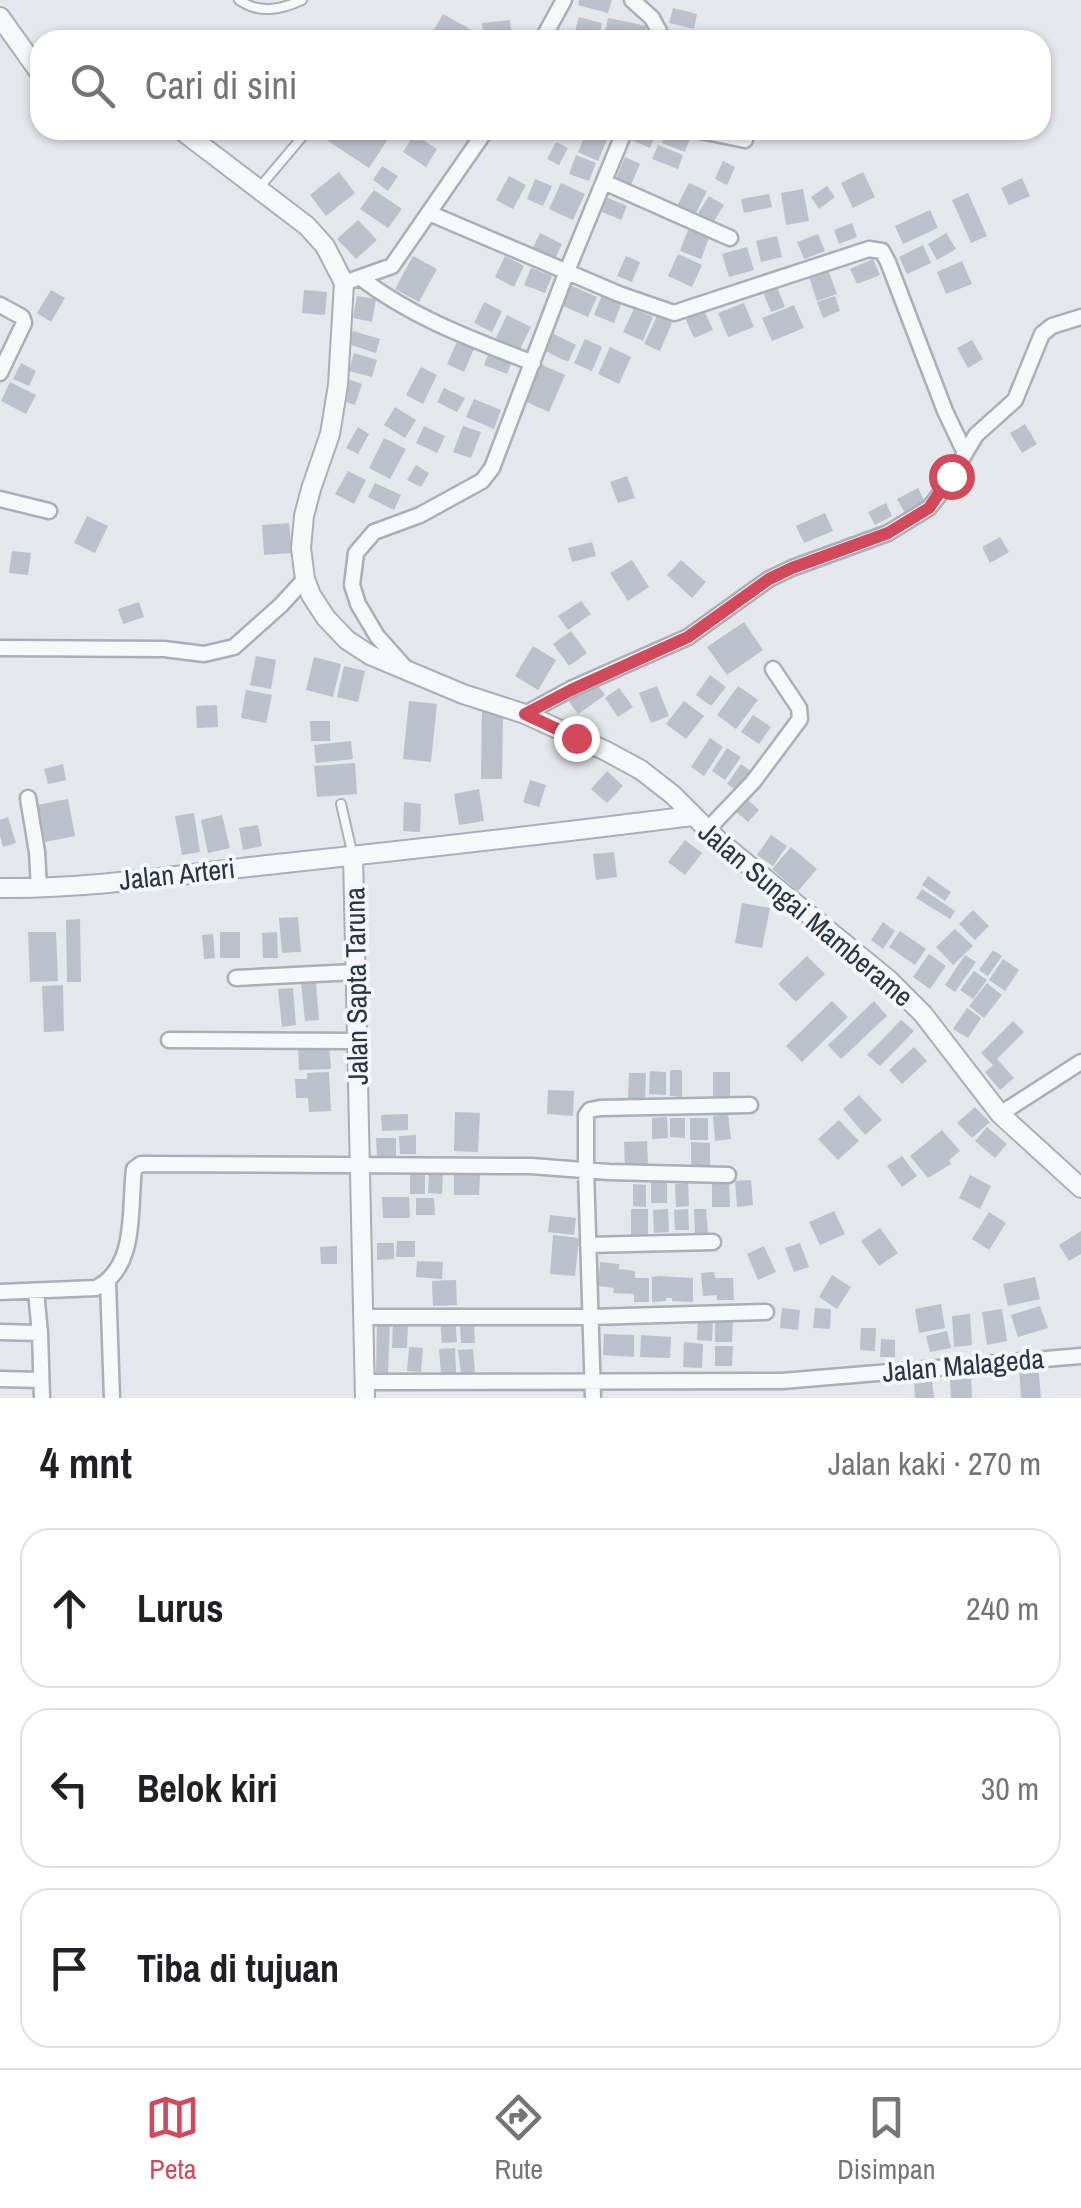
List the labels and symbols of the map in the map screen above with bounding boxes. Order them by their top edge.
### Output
route start [929,454,975,500]
route end [554,716,600,762]
street label: Jalan Sungai Mamberame [691,813,921,1015]
street label: Jalan Arteri [117,849,237,899]
street label: Jalan Sapta Taruna [335,886,377,1085]
street label: Jalan Malageda [881,1339,1046,1391]

